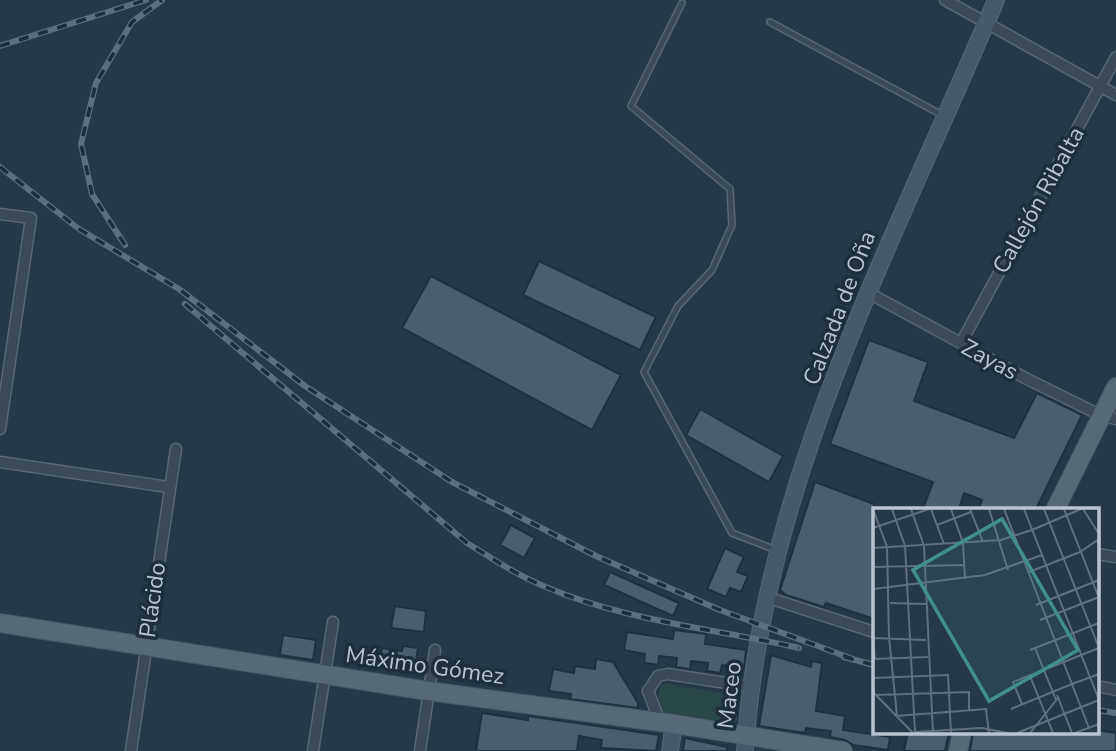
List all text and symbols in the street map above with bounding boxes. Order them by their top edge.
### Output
street label: Callejón Ribalta [985,121,1092,279]
street label: Calzada de Oña [796,227,883,390]
street label: Zayas [956,332,1024,387]
inset map [873,508,1098,734]
street label: Plácido [132,560,173,640]
street label: Máximo Gómez [344,639,506,692]
street label: Maceo [710,660,749,730]

